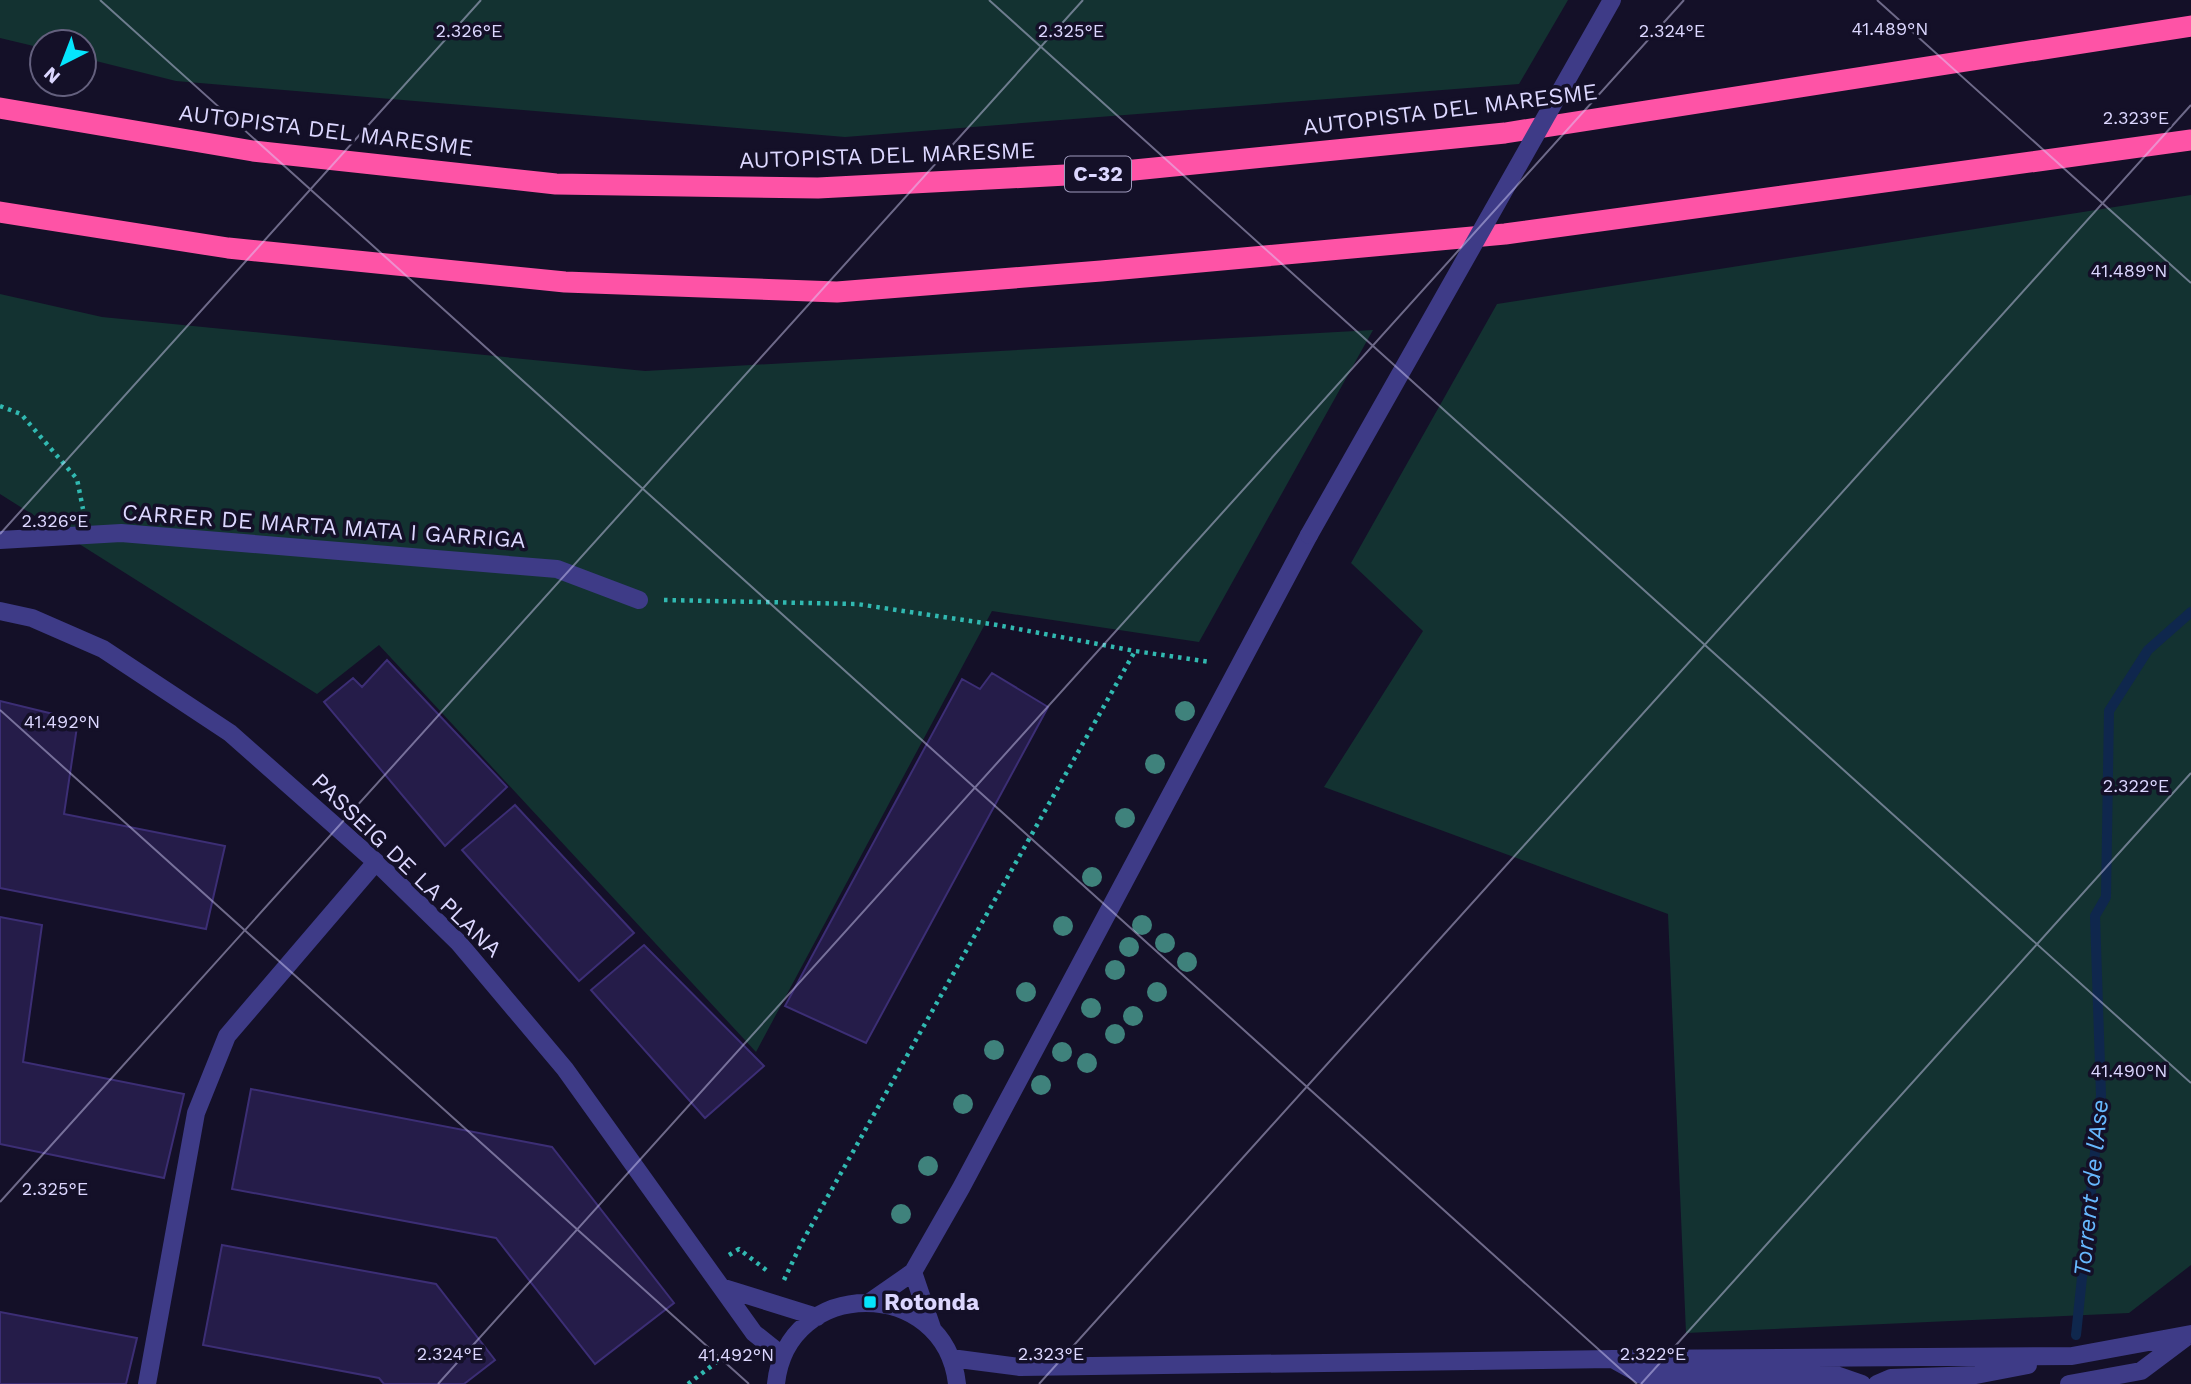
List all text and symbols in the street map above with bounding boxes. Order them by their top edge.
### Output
text: 41.489°N [1851,18,1929,39]
text: 2.326°E [436,20,502,41]
text: 2.325°E [1038,20,1104,41]
text: 2.324°E [1639,20,1705,41]
north arrow [28,28,98,98]
text: N [39,62,65,89]
street label: AUTOPISTA DEL MARESME [1301,78,1599,141]
street label: AUTOPISTA DEL MARESME [177,99,475,162]
text: 2.323°E [2103,107,2169,128]
street label: AUTOPISTA DEL MARESME [738,137,1036,174]
road number: C-32 [1065,156,1131,192]
text: 41.489°N [2090,260,2168,281]
street label: CARRER DE MARTA MATA I GARRIGA [121,499,527,554]
text: 2.326°E [22,510,88,531]
text: 41.492°N [24,711,100,732]
street label: PASSEIG DE LA PLANA [306,768,507,963]
text: 2.322°E [2103,775,2169,796]
text: 41.490°N [2090,1060,2168,1081]
water label: Torrent de l'Ase [2068,1098,2114,1278]
text: 2.325°E [22,1178,88,1199]
place label: Rotonda [884,1289,980,1316]
marker: Rotonda [862,1294,878,1310]
text: 2.324°E [417,1343,483,1364]
text: 2.323°E [1018,1343,1084,1364]
text: 2.322°E [1620,1343,1686,1364]
text: 41.492°N [698,1344,774,1365]

